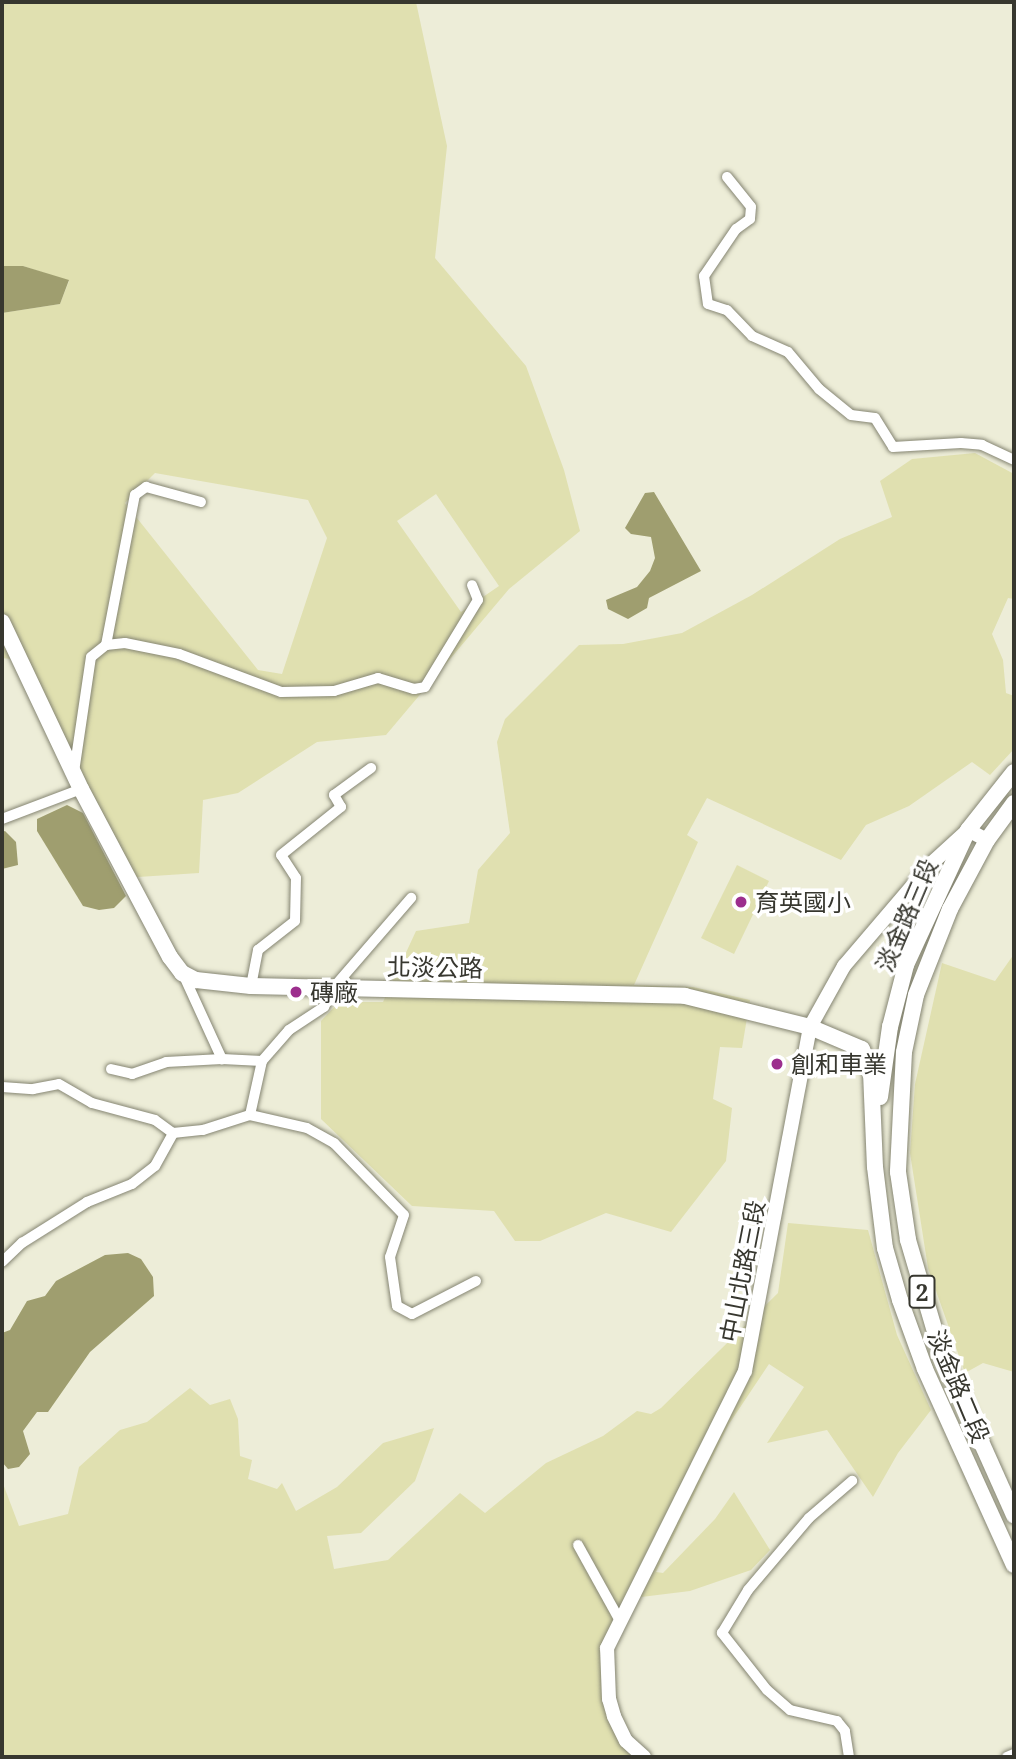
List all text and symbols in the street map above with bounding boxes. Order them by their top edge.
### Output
street label: 淡金路三段 [869,854,943,976]
place label: 育英國小 [755,888,851,916]
marker: 育英國小 [733,894,749,910]
street label: 北淡公路 [387,952,483,982]
place label: 磚廠 [310,978,358,1006]
marker: 磚廠 [288,984,304,1000]
place label: 創和車業 [791,1050,887,1078]
marker: 創和車業 [769,1056,785,1072]
street label: 中山北路三段 [714,1198,770,1344]
road number: 2 [908,1273,936,1312]
street label: 淡金路二段 [922,1325,996,1447]

